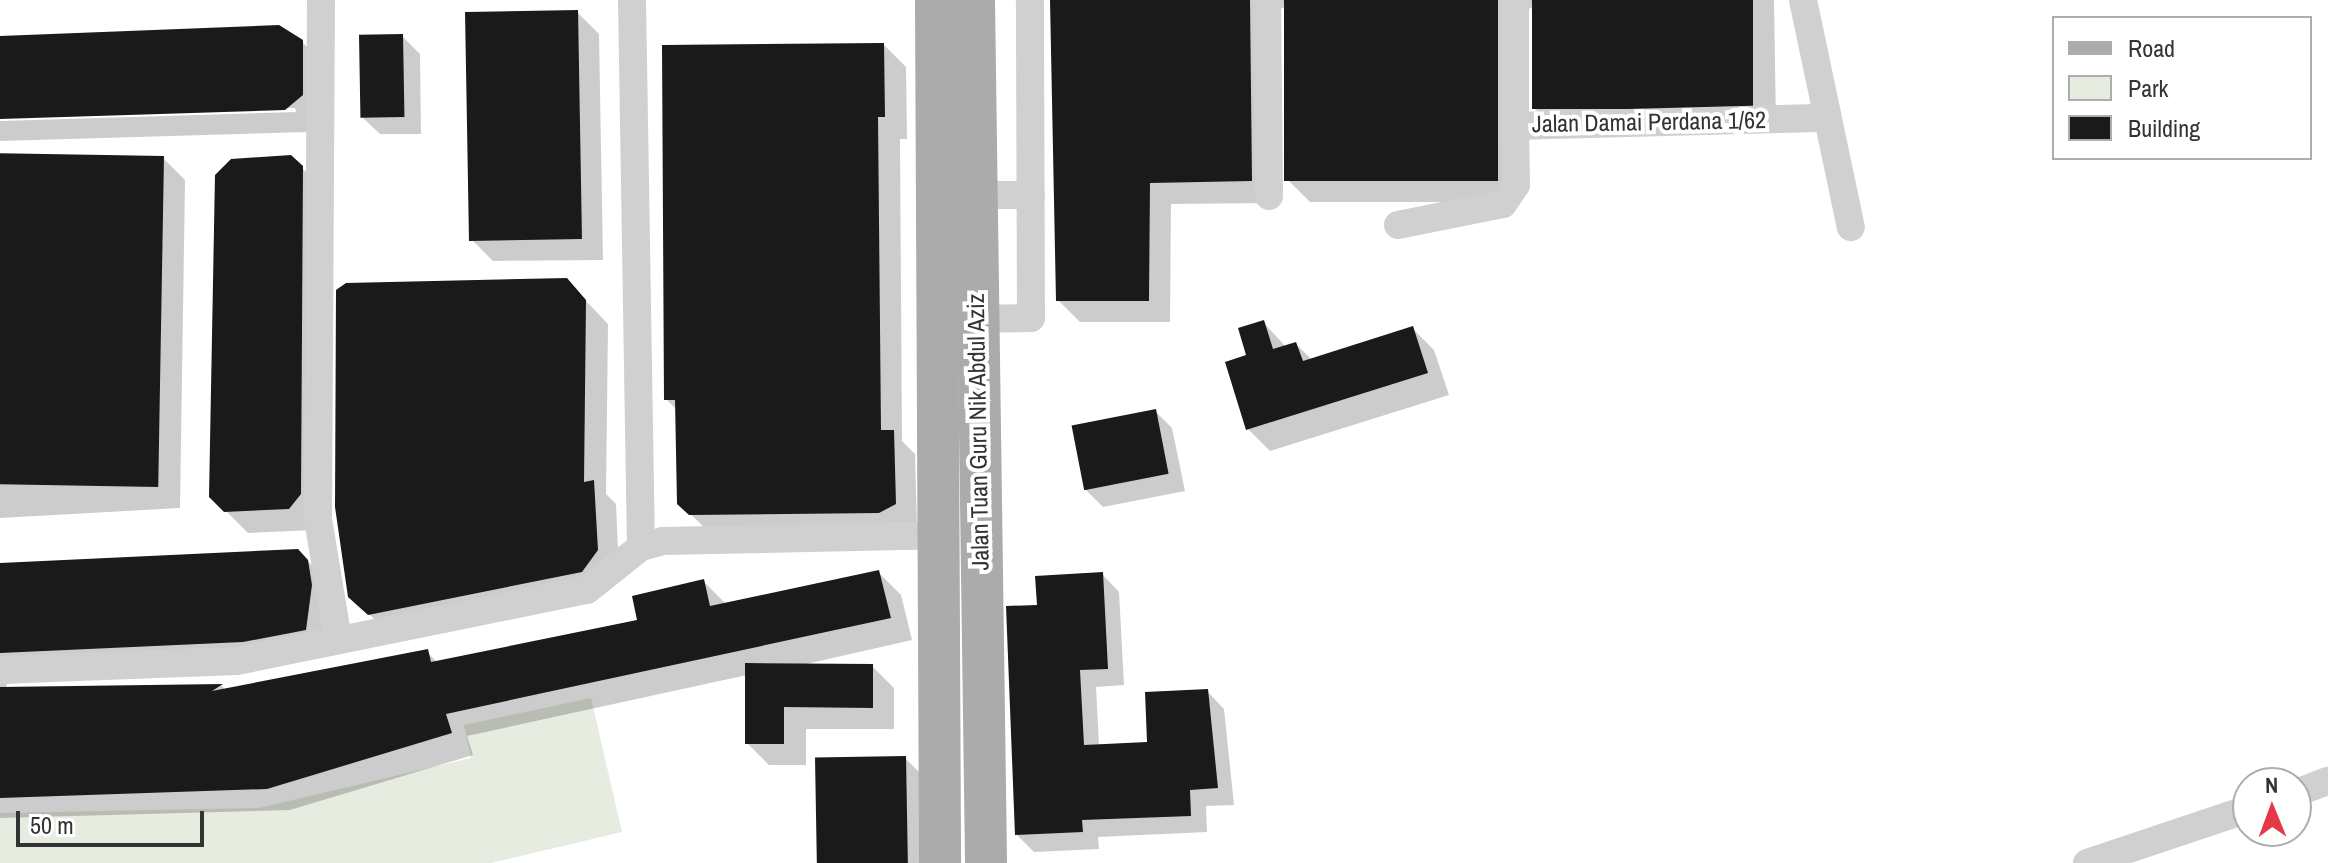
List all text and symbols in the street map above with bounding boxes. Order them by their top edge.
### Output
legend [2052,16,2312,160]
text: Road [2128,32,2175,64]
text: Park [2128,72,2168,104]
street label: Jalan Damai Perdana 1/62 [1532,106,1766,138]
text: Building [2128,112,2200,144]
street label: Jalan Tuan Guru Nik Abdul Aziz [961,292,995,572]
north arrow [2232,767,2312,847]
text: N [2265,770,2278,800]
scale bar [20,795,208,845]
text: 50 m [30,809,74,841]

